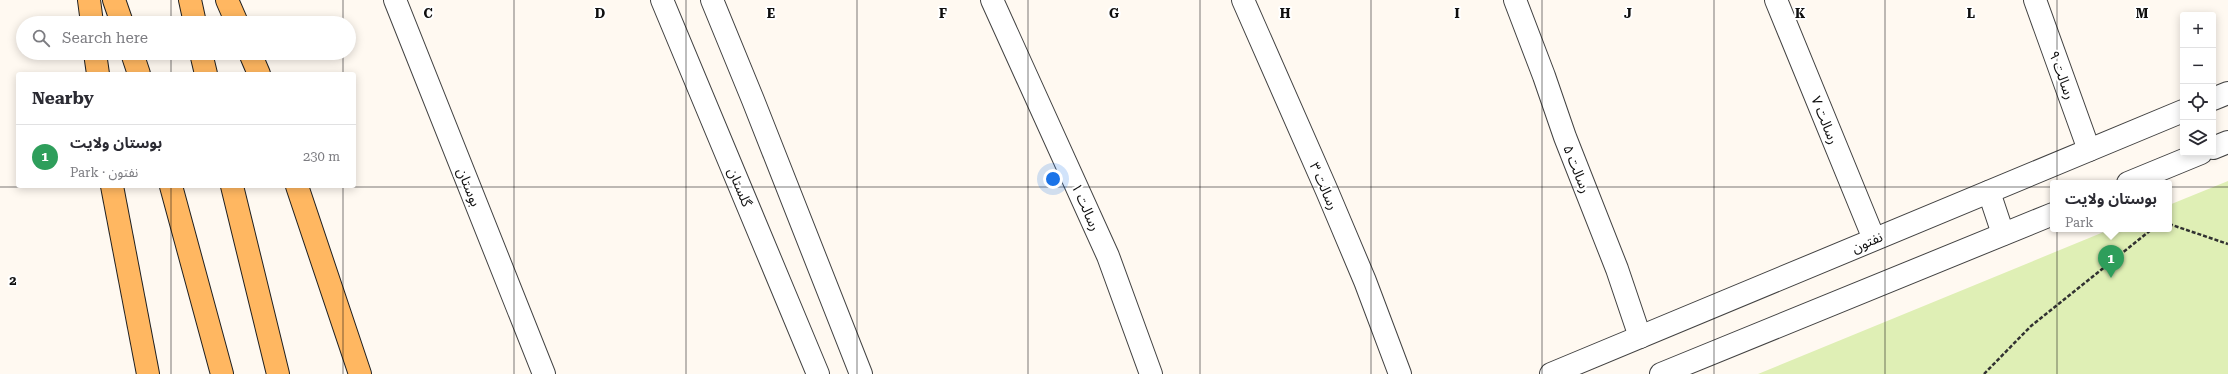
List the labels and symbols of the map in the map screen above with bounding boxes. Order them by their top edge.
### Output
text: C [423,6,433,21]
text: D [595,6,605,21]
text: E [767,6,775,21]
text: F [939,6,947,21]
text: G [1109,6,1119,21]
text: H [1280,6,1291,21]
text: I [1454,6,1460,21]
text: J [1624,6,1632,21]
text: K [1795,6,1806,21]
text: L [1967,6,1975,21]
text: M [2136,6,2149,21]
street label: رسالت ۹ [2045,49,2078,102]
street label: رسالت ۷ [1807,94,1842,147]
street label: رسالت ۵ [1559,143,1594,196]
street label: رسالت ۳ [1306,160,1342,213]
street label: بوستان [453,165,484,209]
street label: گلستان [724,165,755,210]
your location [1043,169,1063,189]
street label: رسالت ۱ [1068,181,1104,234]
street label: نفتون [1849,228,1886,257]
pin: 1 [2098,245,2124,278]
text: 2 [9,273,17,288]

